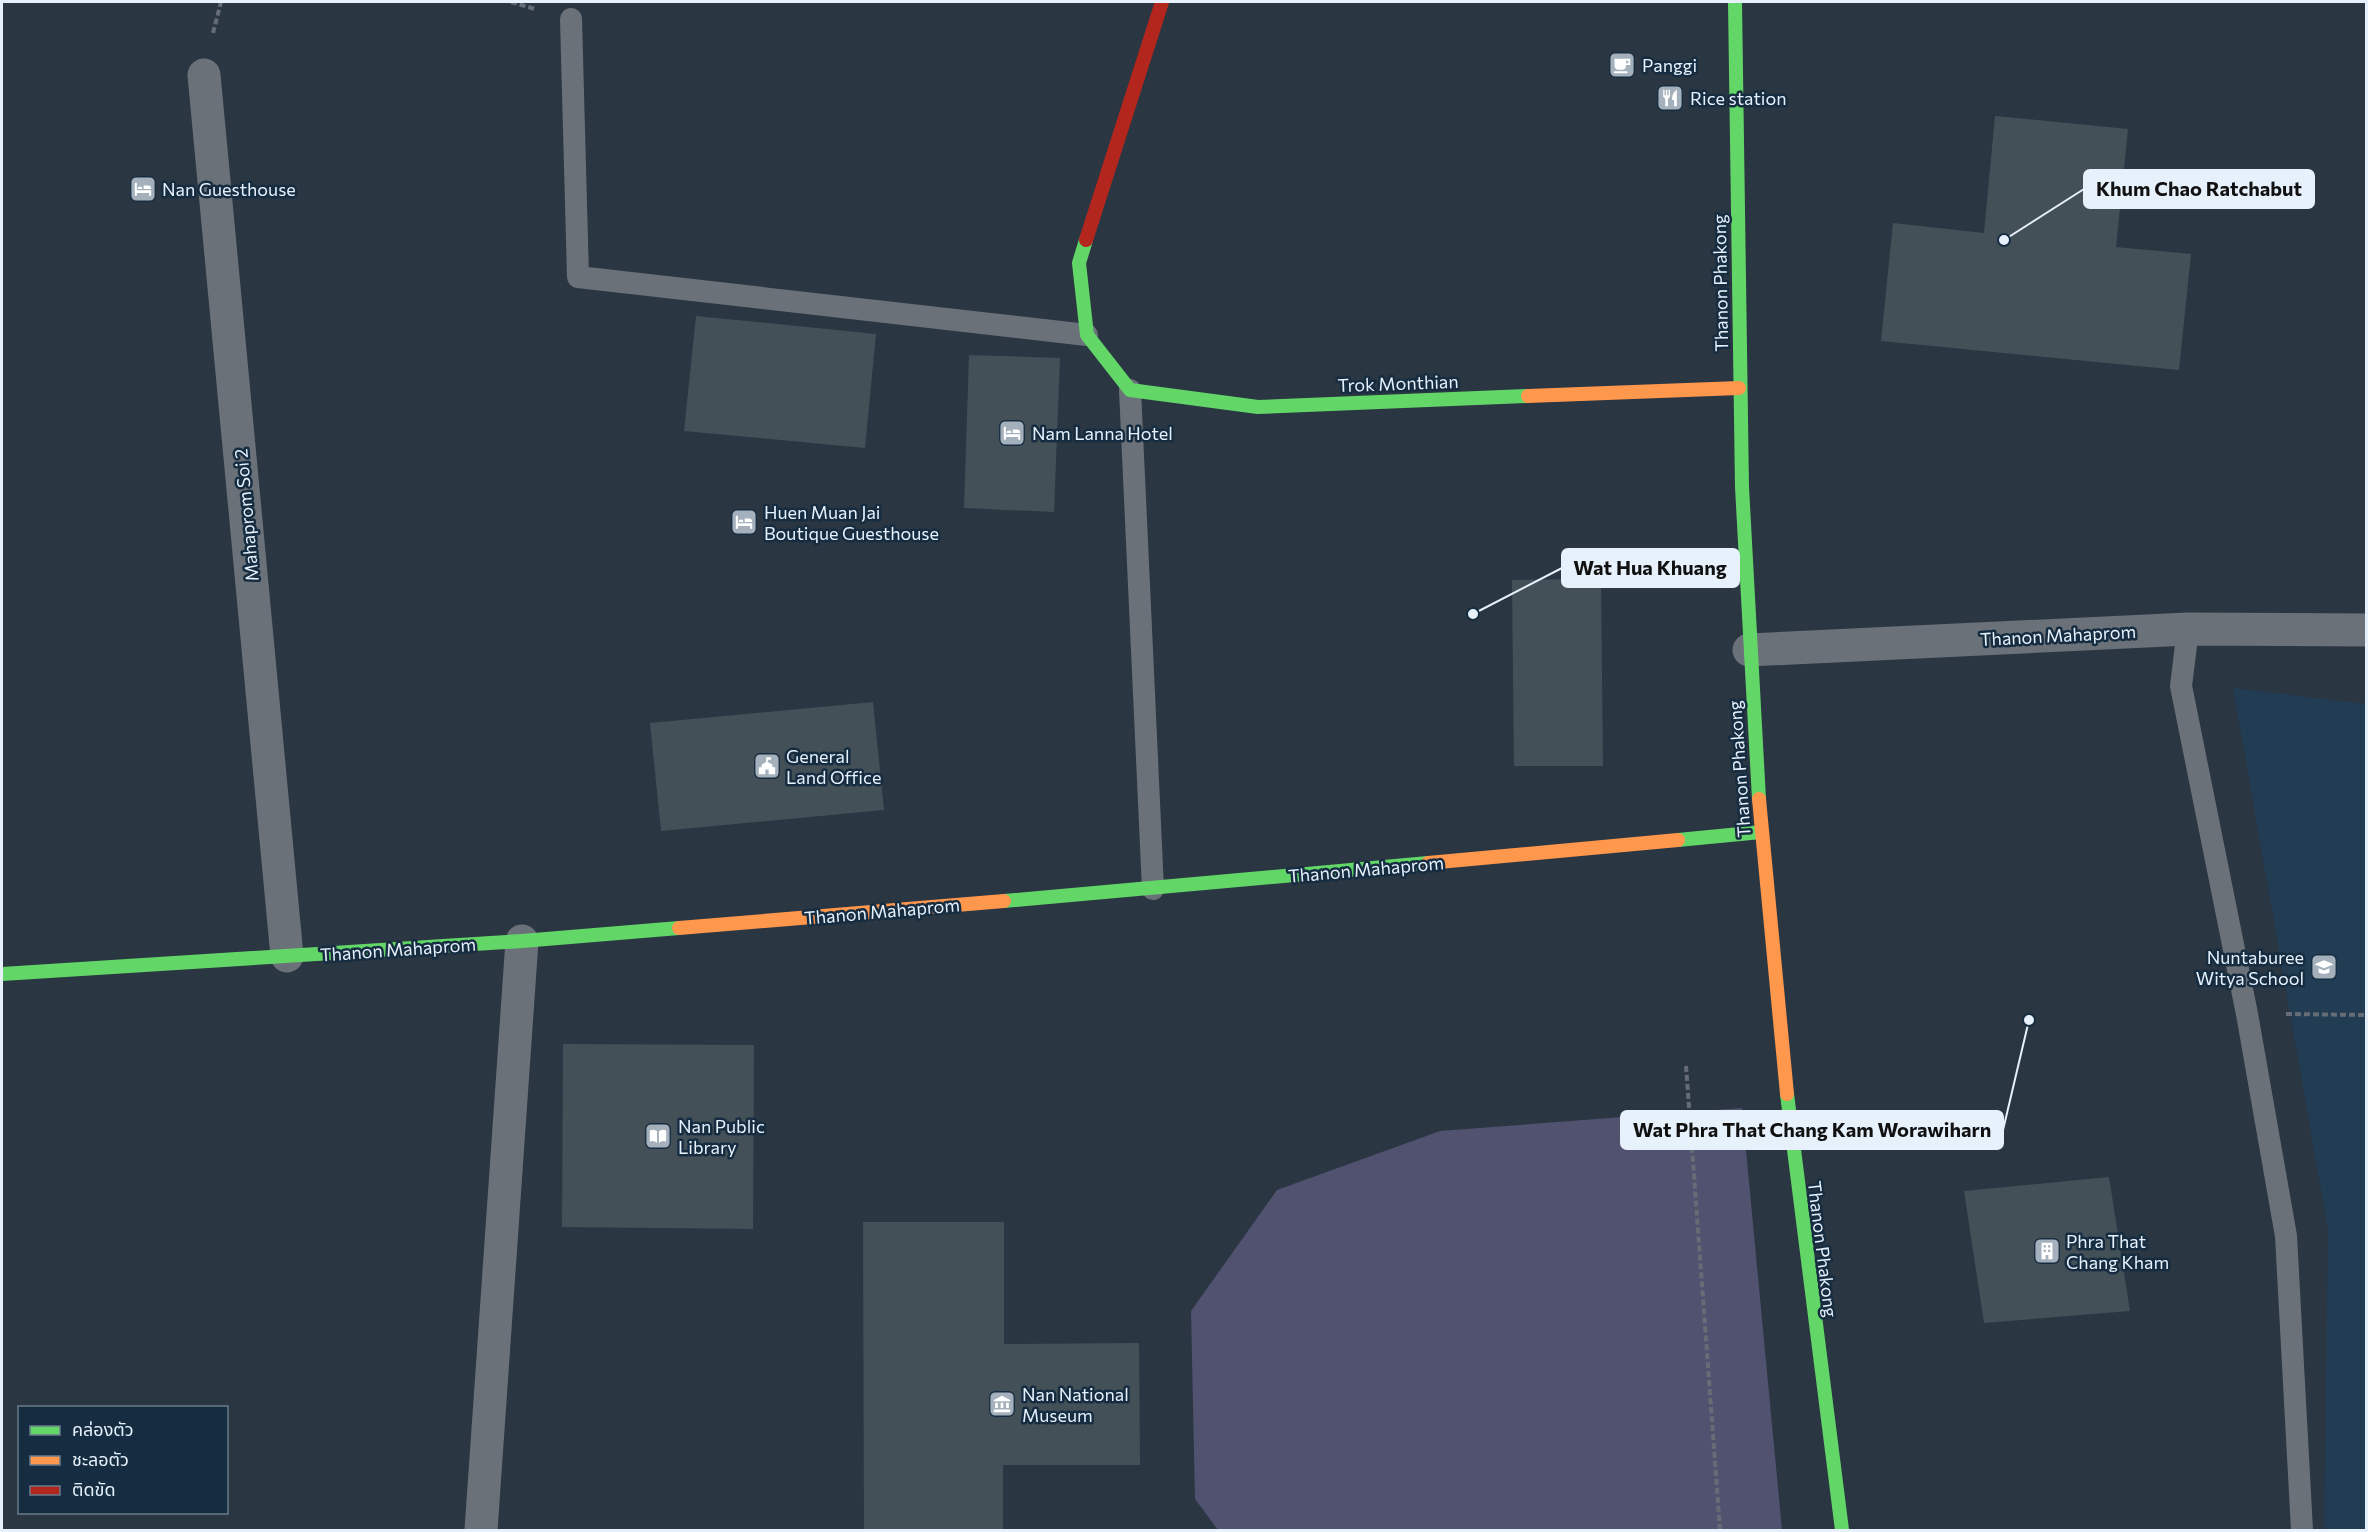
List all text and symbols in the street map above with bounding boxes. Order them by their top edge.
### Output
cafe icon: Panggi [1607,50,1637,80]
place label: Panggi [1642,54,1697,76]
restaurant icon: Rice station [1655,83,1685,113]
place label: Rice station [1690,87,1787,109]
callout: Khum Chao Ratchabut [2084,170,2314,208]
hotel icon: Nan Guesthouse [128,174,158,204]
text: Khum Chao Ratchabut [2096,176,2302,200]
place label: Nan Guesthouse [162,178,296,200]
street label: Thanon Phakong [1708,214,1732,352]
street label: Trok Monthian [1337,370,1459,396]
hotel icon: Nam Lanna Hotel [997,418,1027,448]
place label: Nam Lanna Hotel [1032,422,1173,444]
street label: Mahaprom Soi 2 [229,448,263,582]
place label: Huen Muan Jai Boutique Guesthouse [764,501,939,544]
hotel icon: Huen Muan Jai Boutique Guesthouse [729,507,759,537]
callout: Wat Hua Khuang [1562,549,1739,587]
text: Wat Hua Khuang [1573,555,1727,579]
street label: Thanon Mahaprom [1979,620,2137,650]
street label: Thanon Phakong [1723,700,1755,838]
place label: General Land Office [786,745,881,788]
public building icon: General Land Office [752,751,782,781]
street label: Thanon Mahaprom [1287,851,1445,887]
street label: Thanon Mahaprom [803,893,961,929]
street label: Thanon Mahaprom [319,933,477,965]
place label: Nuntaburee Witya School [2196,946,2304,989]
school or university icon: Nuntaburee Witya School [2309,952,2339,982]
callout: Wat Phra That Chang Kam Worawiharn [1621,1111,2003,1149]
place label: Nan Public Library [678,1115,765,1158]
text: Wat Phra That Chang Kam Worawiharn [1633,1117,1991,1141]
library icon: Nan Public Library [643,1121,673,1151]
street label: Thanon Phakong [1804,1180,1842,1319]
place label: Phra That Chang Kham [2066,1230,2169,1273]
building icon: Phra That Chang Kham [2032,1236,2062,1266]
place label: Nan National Museum [1022,1383,1129,1426]
museum icon: Nan National Museum [987,1389,1017,1419]
legend [18,1406,228,1514]
text: คล่องตัว [72,1418,134,1440]
text: ชะลอตัว [72,1448,129,1470]
text: ติดขัด [72,1478,115,1500]

